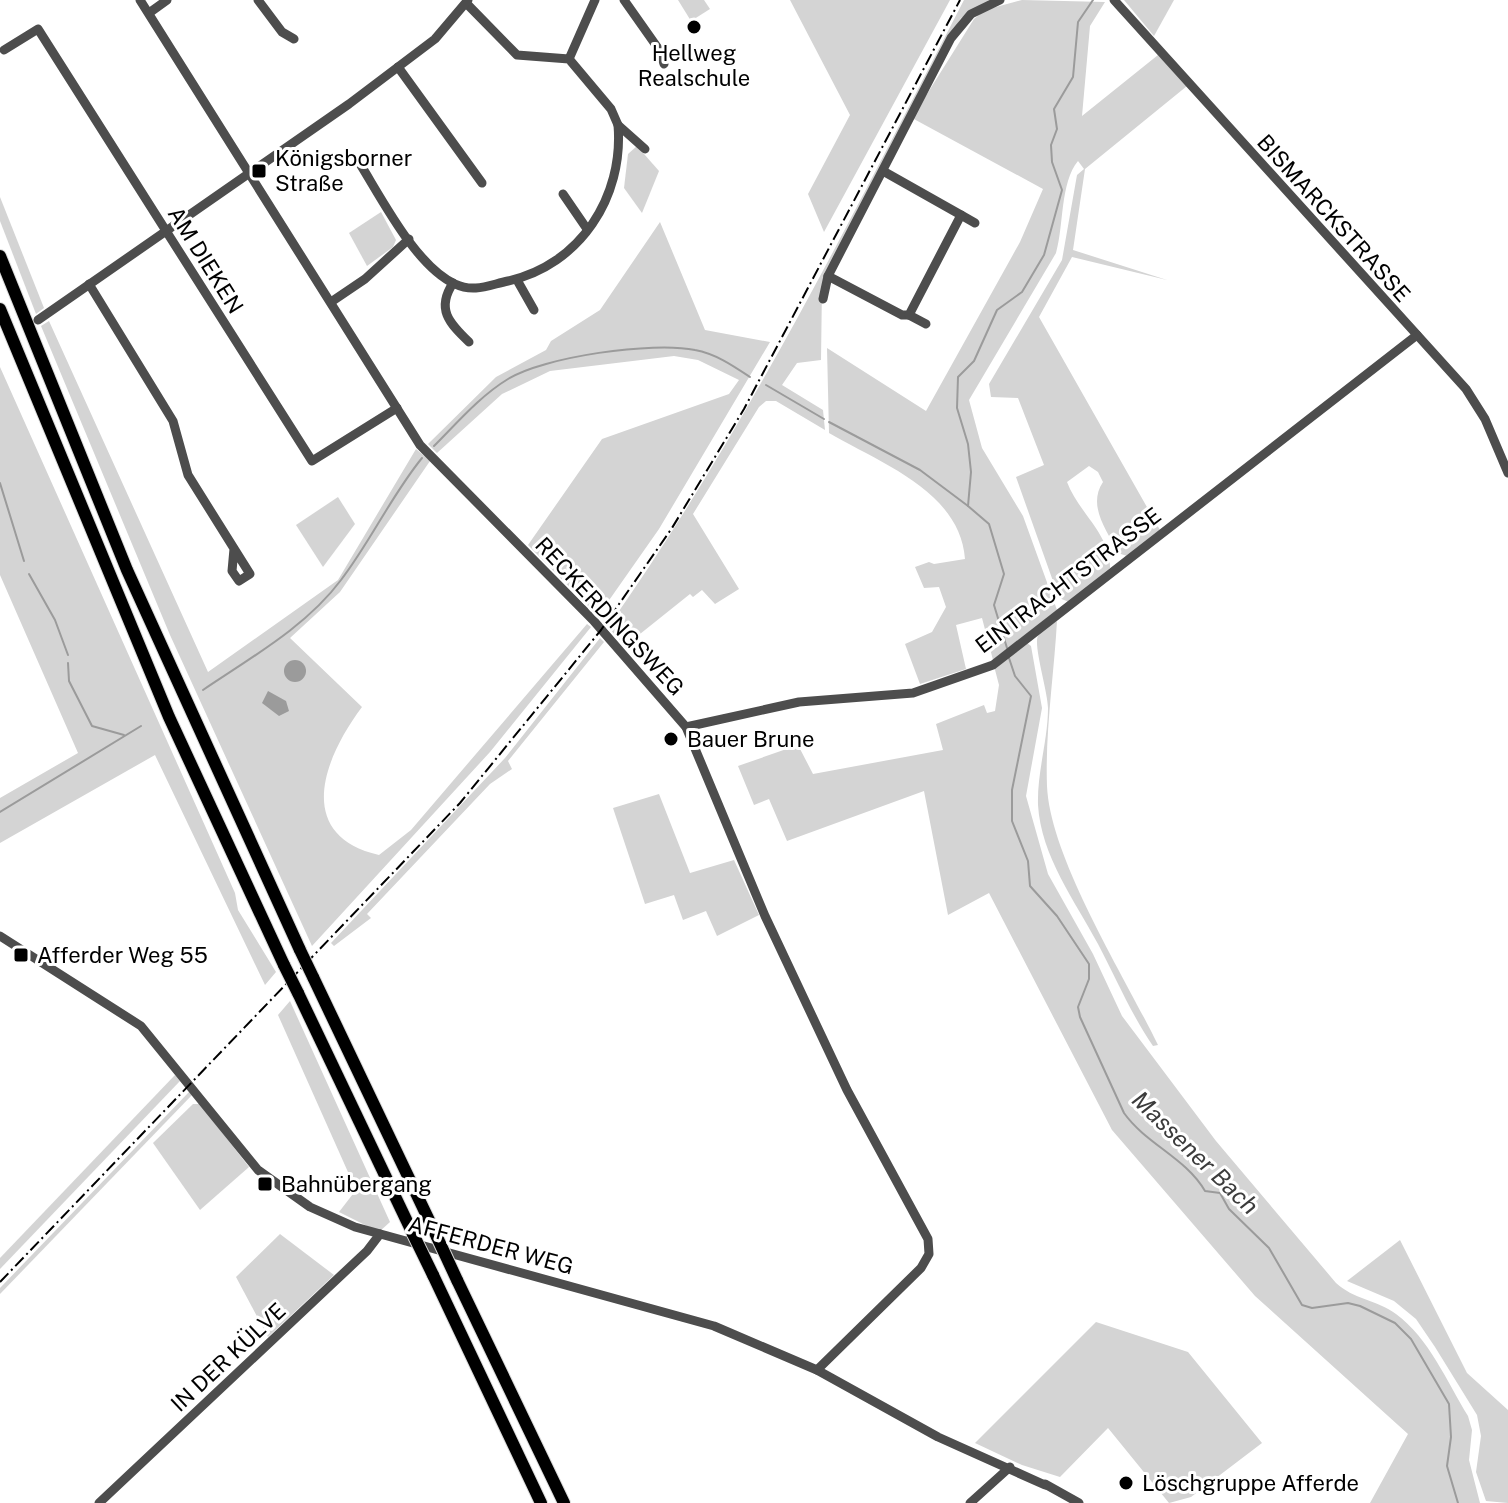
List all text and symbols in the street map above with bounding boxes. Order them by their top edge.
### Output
marker: Hellweg Realschule [685,18,703,36]
place label: Hellweg Realschule [638,40,750,91]
street label: BISMARCKSTRASSE [1252,129,1416,307]
place label: Königsborner Straße [275,145,412,196]
marker: Königsborner Straße [250,162,268,180]
street label: AM DIEKEN [163,202,249,318]
street label: EINTRACHTSTRASSE [970,502,1166,658]
street label: RECKERDINGSWEG [530,532,690,700]
place label: Bauer Brune [687,726,815,752]
marker: Bauer Brune [662,730,680,748]
place label: Afferder Weg 55 [37,942,208,968]
marker: Afferder Weg 55 [12,946,30,964]
water label: Massener Bach [1127,1085,1265,1220]
place label: Bahnübergang [281,1171,432,1197]
marker: Bahnübergang [256,1175,274,1193]
street label: AFFERDER WEG [406,1210,576,1280]
street label: IN DER KÜLVE [165,1297,291,1417]
place label: Löschgruppe Afferde [1142,1470,1359,1496]
marker: Löschgruppe Afferde [1117,1474,1135,1492]

